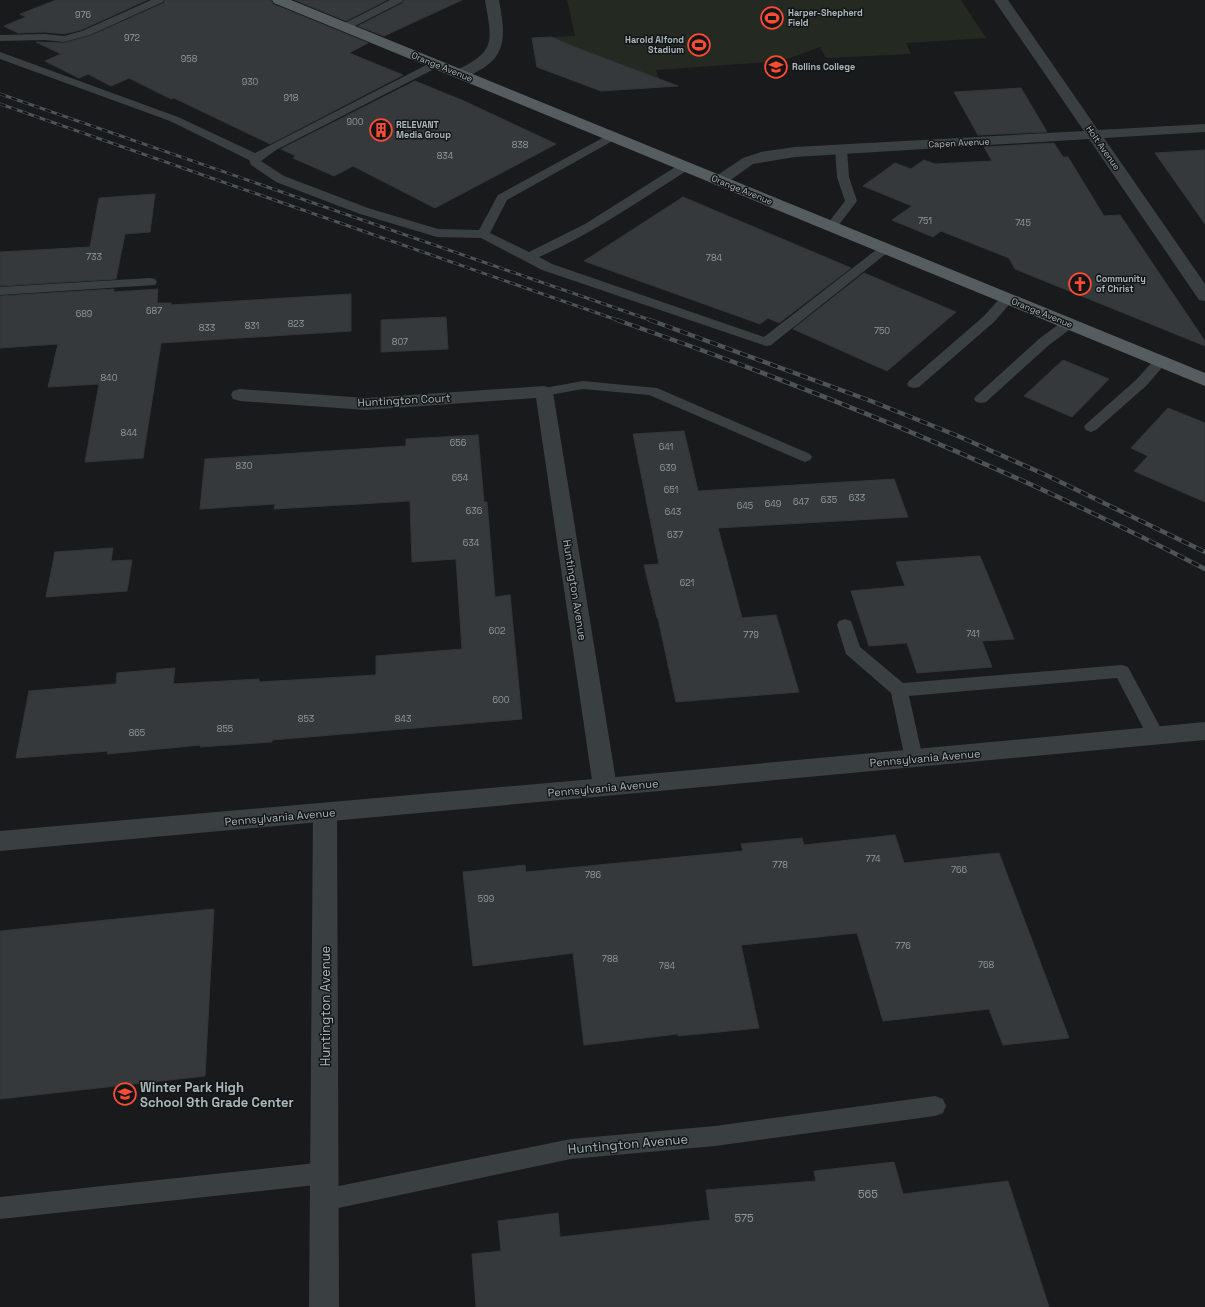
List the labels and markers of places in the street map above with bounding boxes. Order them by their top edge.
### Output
sports icon: Harper-Shepherd Field [759,5,785,31]
place label: Harper-Shepherd Field [788,7,863,29]
sports icon: Harold Alfond Stadium [686,32,712,58]
place label: Harold Alfond Stadium [625,34,684,56]
school or university icon: Rollins College [763,54,789,80]
place label: Rollins College [792,61,855,73]
building icon: RELEVANT Media Group [368,117,394,143]
place label: RELEVANT Media Group [396,119,451,141]
church icon: Community of Christ [1067,271,1093,297]
place label: Community of Christ [1096,273,1146,295]
place label: Winter Park High School 9th Grade Center [140,1079,294,1111]
school or university icon: Winter Park High School 9th Grade Center [112,1081,138,1107]

